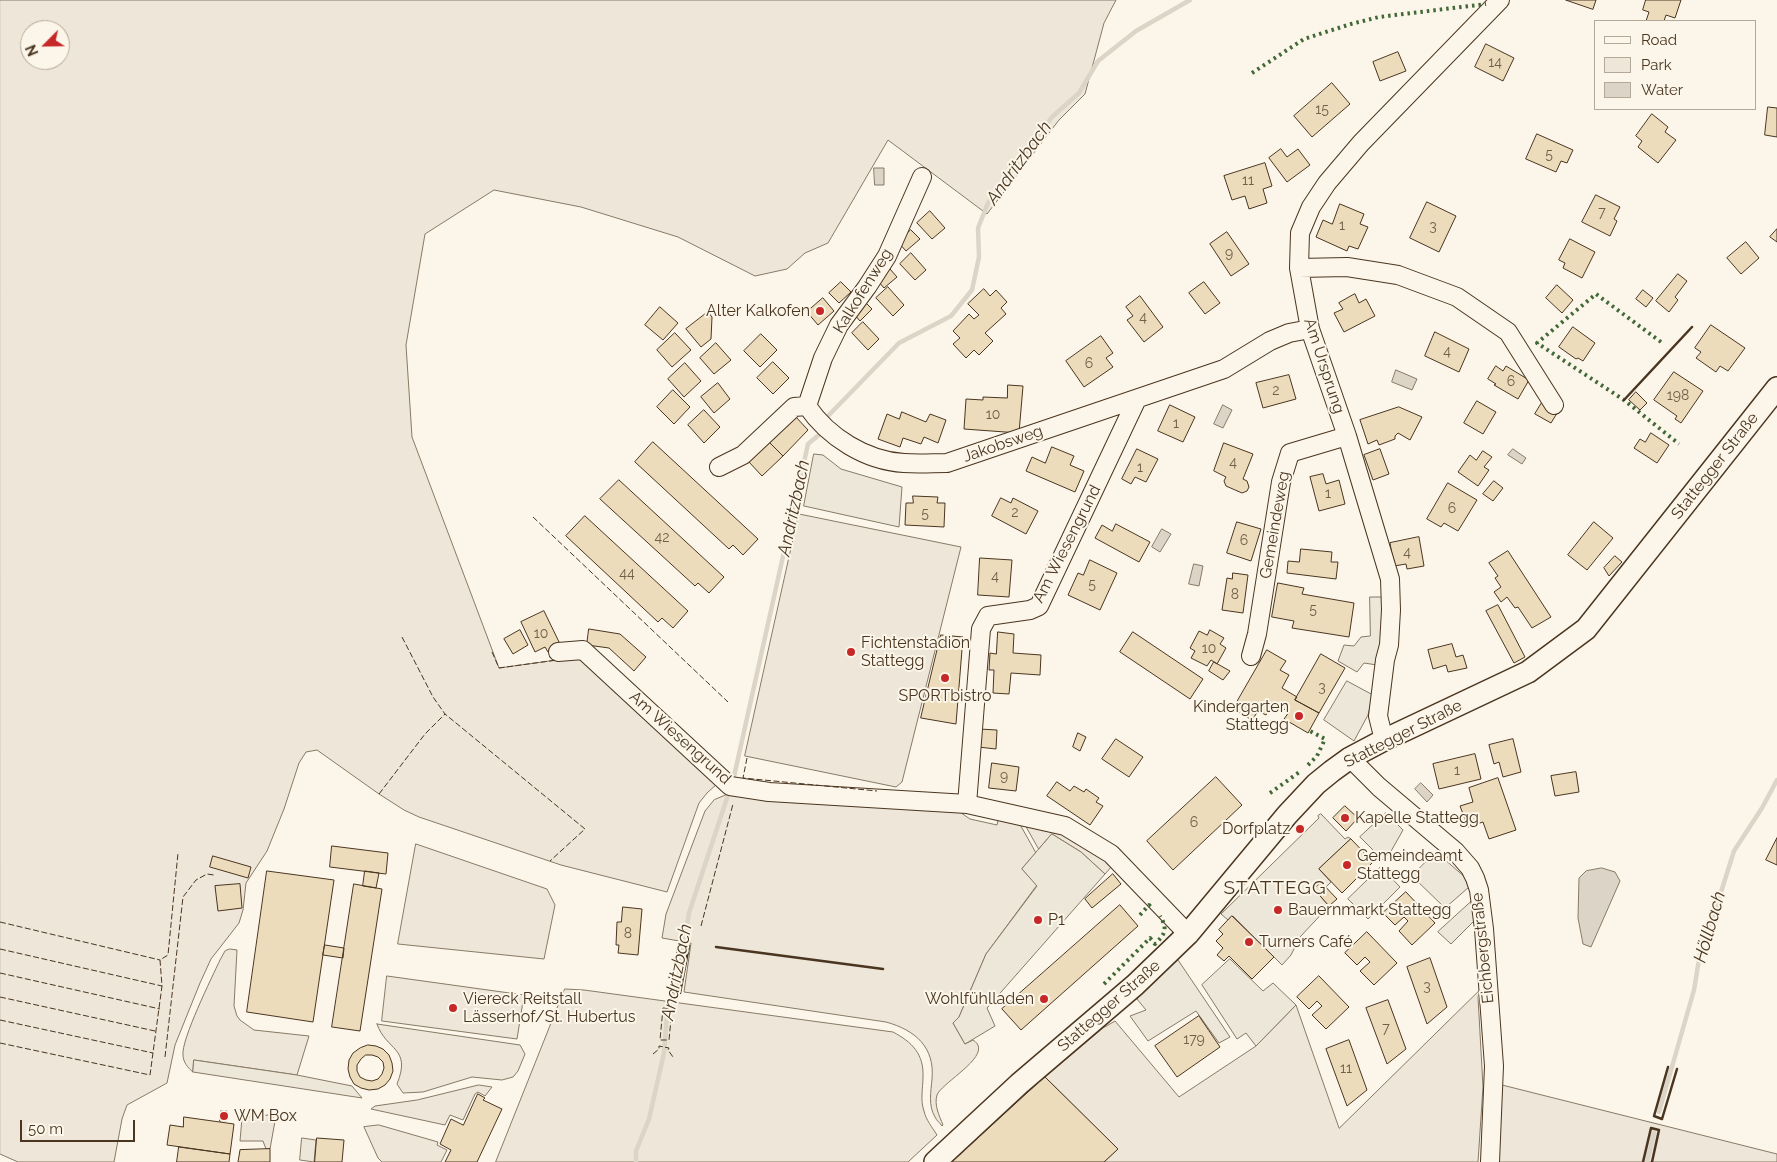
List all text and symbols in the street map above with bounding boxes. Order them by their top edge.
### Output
north arrow [20,20,70,70]
legend [1594,20,1757,110]
text: Road [1641,31,1677,49]
text: N [23,42,42,59]
house number: 14 [1488,55,1502,71]
text: Park [1641,56,1672,74]
text: Water [1641,81,1683,99]
house number: 15 [1315,102,1329,118]
water label: Andritzbach [982,117,1056,209]
house number: 5 [1545,147,1553,163]
house number: 11 [1242,173,1254,189]
house number: 7 [1598,205,1606,221]
house number: 1 [1339,218,1345,234]
house number: 3 [1429,219,1437,235]
street label: Kalkofenweg [829,245,897,337]
house number: 9 [1225,246,1233,262]
place label: Alter Kalkofen [706,301,810,321]
marker: Alter Kalkofen [814,305,826,317]
house number: 4 [1139,310,1147,326]
street label: Am Ursprung [1300,316,1348,416]
house number: 4 [1443,344,1451,360]
house number: 6 [1085,356,1093,372]
house number: 6 [1507,374,1515,390]
house number: 2 [1272,383,1280,399]
house number: 198 [1667,388,1689,404]
house number: 10 [986,407,1000,423]
street label: Stattegger Straße [1667,409,1763,523]
house number: 1 [1173,416,1179,432]
street label: Jakobsweg [961,421,1045,467]
house number: 4 [1229,455,1237,471]
water label: Andritzbach [773,458,815,558]
house number: 1 [1137,460,1143,476]
street label: Gemeindeweg [1256,470,1294,580]
street label: Am Wiesengrund [1029,482,1105,606]
house number: 1 [1325,486,1331,502]
house number: 6 [1448,501,1456,517]
house number: 2 [1011,505,1019,521]
house number: 5 [921,506,929,522]
house number: 42 [655,530,669,546]
house number: 6 [1240,533,1248,549]
house number: 4 [1403,545,1411,561]
house number: 44 [619,566,635,582]
house number: 4 [991,569,999,585]
house number: 5 [1088,577,1096,593]
house number: 8 [1231,587,1239,603]
house number: 5 [1309,602,1317,618]
house number: 10 [534,626,548,642]
place label: Fichtenstadion Stattegg [861,633,970,671]
house number: 10 [1202,641,1216,657]
marker: Fichtenstadion Stattegg [845,646,857,658]
marker: SPORTbistro [939,672,951,684]
house number: 3 [1318,680,1326,696]
place label: SPORTbistro [898,686,992,706]
street label: Am Wiesengrund [625,687,735,789]
street label: Stattegger Straße [1341,696,1465,772]
place label: Kindergarten Stattegg [1193,697,1289,735]
marker: Kindergarten Stattegg [1293,710,1305,722]
house number: 1 [1454,763,1460,779]
house number: 9 [1000,769,1008,785]
place label: Kapelle Stattegg [1355,808,1479,828]
marker: Kapelle Stattegg [1339,812,1351,824]
house number: 6 [1190,815,1198,831]
place label: Dorfplatz [1222,819,1290,839]
marker: Dorfplatz [1294,823,1306,835]
place label: Gemeindeamt Stattegg [1357,846,1463,884]
marker: Gemeindeamt Stattegg [1341,859,1353,871]
district label: STATTEGG [1222,877,1328,899]
water label: Höllbach [1690,889,1730,965]
street label: Eichbergstraße [1468,892,1498,1004]
place label: Bauernmarkt Stattegg [1288,900,1452,920]
marker: Bauernmarkt Stattegg [1272,904,1284,916]
place label: P1 [1048,910,1065,930]
marker: P1 [1032,914,1044,926]
water label: Andritzbach [657,922,697,1022]
house number: 8 [624,926,632,942]
place label: Turners Café [1259,932,1353,952]
marker: Turners Café [1243,936,1255,948]
street label: Stattegger Straße [1054,956,1164,1056]
house number: 3 [1423,979,1431,995]
place label: Viereck Reitstall Lässerhof/St. Hubertus [463,989,635,1027]
place label: Wohlfühlladen [925,989,1034,1009]
marker: Wohlfühlladen [1038,993,1050,1005]
marker: Viereck Reitstall Lässerhof/St. Hubertus [447,1002,459,1014]
house number: 7 [1382,1021,1390,1037]
house number: 179 [1183,1032,1205,1048]
house number: 11 [1340,1061,1352,1077]
place label: WM Box [234,1106,297,1126]
scale bar [22,1110,138,1142]
marker: WM Box [218,1110,230,1122]
text: 50 m [28,1120,63,1138]

